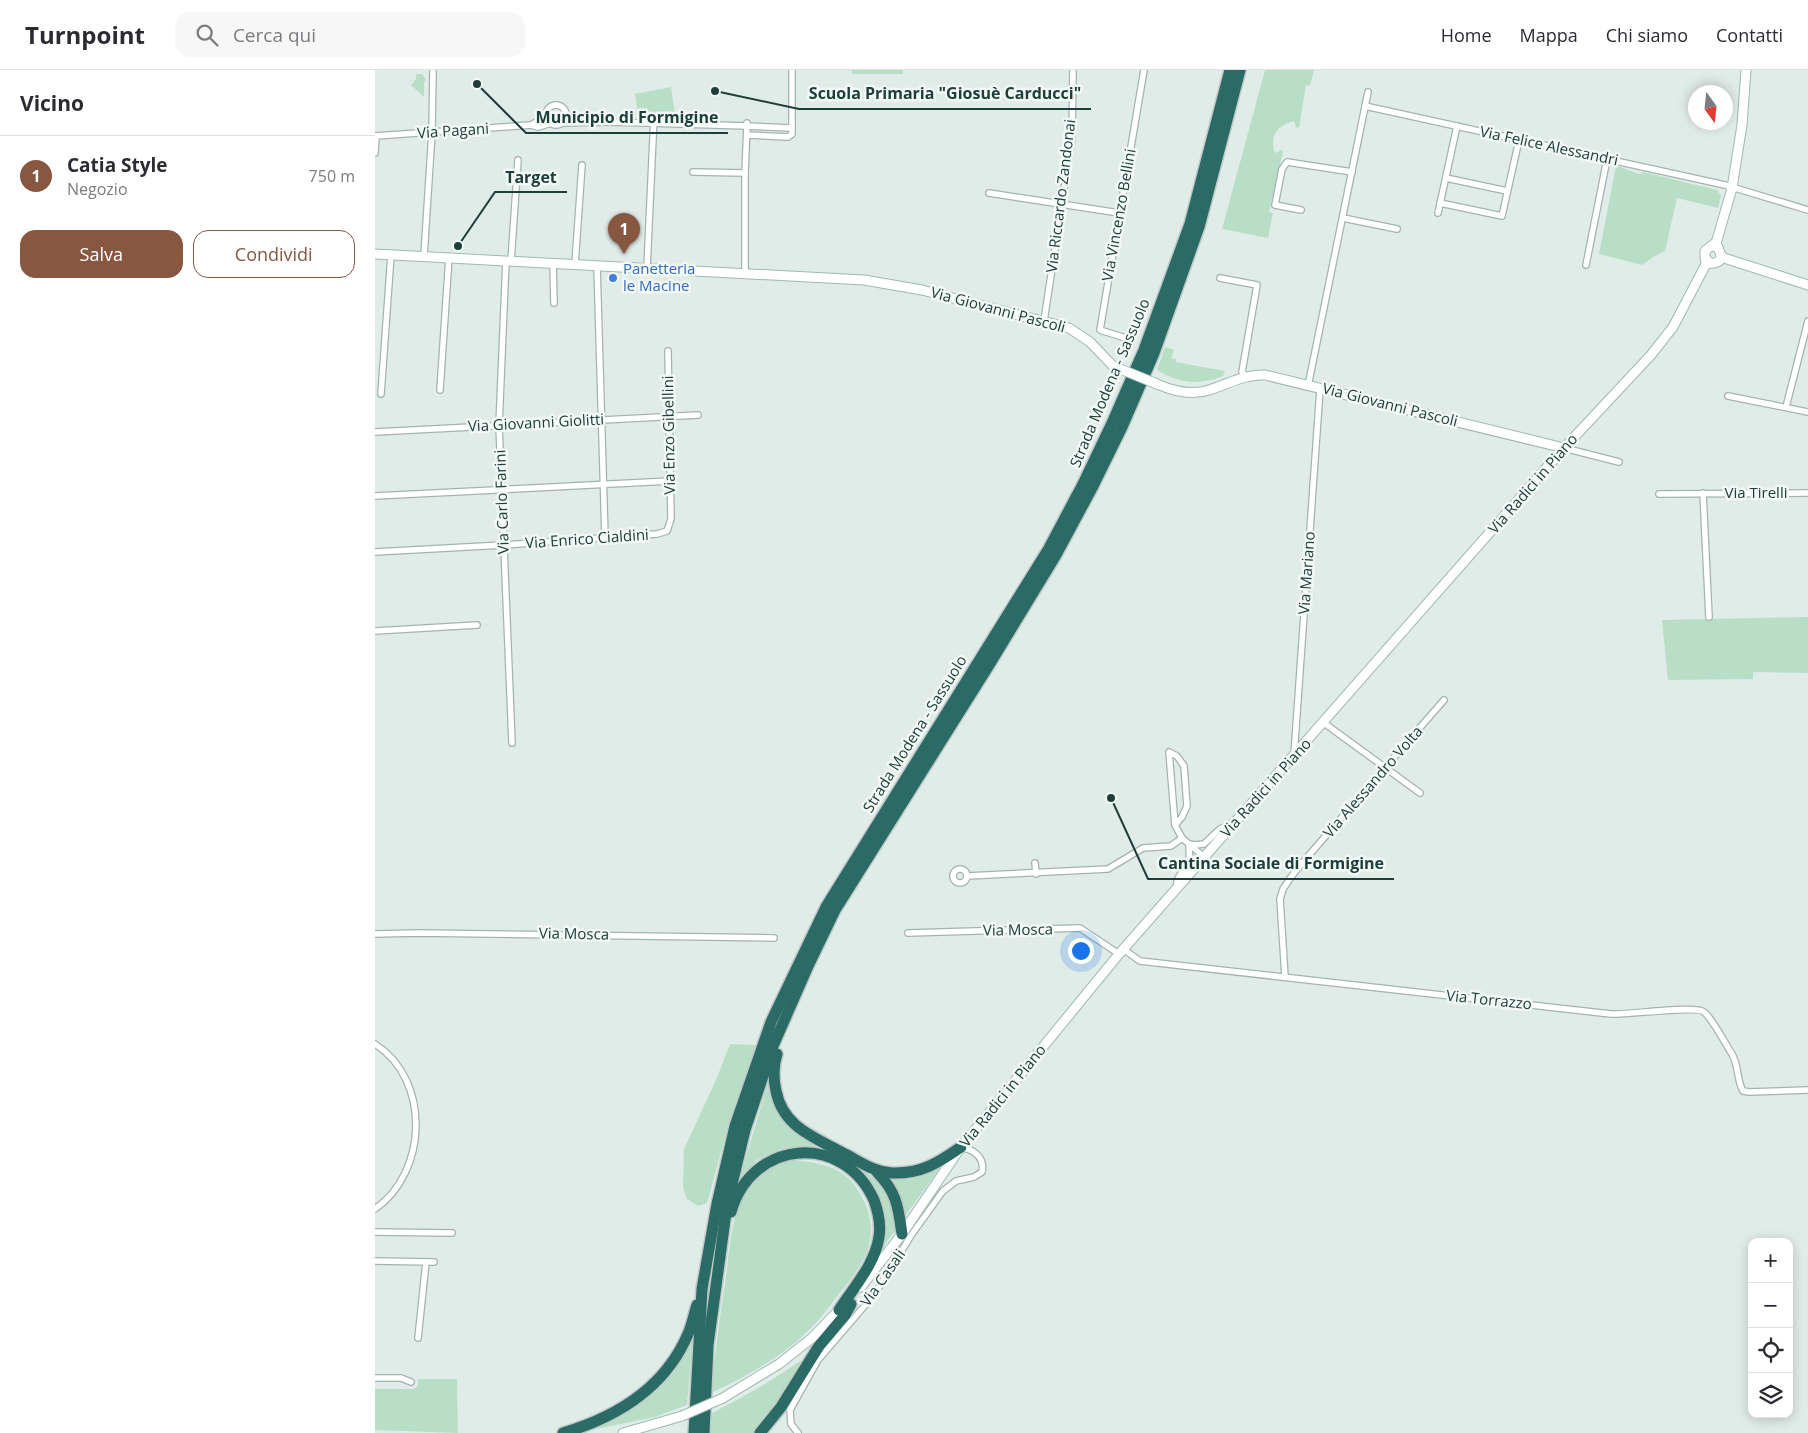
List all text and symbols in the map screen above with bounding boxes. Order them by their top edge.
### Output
search box [175,12,525,57]
text: Turnpoint [25,18,145,51]
icon: search [193,21,221,49]
text: Cerca qui [233,22,316,48]
text: Home [1441,23,1492,47]
text: Mappa [1520,23,1578,47]
text: Chi siamo [1606,23,1688,47]
text: Contatti [1716,23,1783,47]
callout: Scuola Primaria "Giosuè Carducci" [799,78,1091,109]
text: Scuola Primaria "Giosuè Carducci" [809,82,1081,104]
north arrow [1688,85,1733,130]
text: Vicino [20,89,84,117]
callout: Municipio di Formigine [526,102,728,133]
text: Municipio di Formigine [536,106,718,128]
street label: Via Pagani [416,118,489,142]
street label: Via Riccardo Zandonai [1041,118,1079,274]
street label: Via Felice Alessandri [1478,121,1620,169]
street label: Via Vincenzo Bellini [1097,147,1140,283]
text: Catia Style [67,152,168,178]
callout: Target [495,161,567,192]
text: 1 [31,165,41,187]
text: 750 m [309,165,355,187]
text: Target [505,166,557,188]
text: Negozio [67,178,128,200]
pin: 1 [608,213,640,254]
button: Salva [20,230,183,278]
button: Condividi [193,230,355,278]
place label: Panetteria le Macine [623,258,695,295]
marker: Panetteria le Macine [607,272,619,284]
street label: Via Giovanni Pascoli [929,281,1068,337]
street label: Strada Modena - Sassuolo [1064,295,1154,470]
street label: Via Enzo Gibellini [657,375,679,495]
street label: Via Giovanni Pascoli [1320,378,1460,431]
street label: Via Giovanni Giolitti [467,408,605,436]
street label: Via Radici in Piano [1483,429,1581,538]
street label: Via Carlo Farini [489,449,513,555]
street label: Via Tirelli [1725,482,1787,502]
street label: Via Enrico Cialdini [524,524,649,552]
street label: Via Mariano [1293,531,1319,615]
street label: Strada Modena - Sassuolo [858,651,971,816]
street label: Via Alessandro Volta [1318,721,1426,842]
street label: Via Radici in Piano [1215,734,1315,841]
callout: Cantina Sociale di Formigine [1148,848,1394,879]
text: Cantina Sociale di Formigine [1158,852,1384,874]
street label: Via Mosca [983,918,1053,940]
street label: Via Mosca [539,922,609,944]
your location [1068,938,1094,964]
street label: Via Torrazzo [1445,985,1533,1013]
street label: Via Radici in Piano [955,1040,1050,1151]
map controls [1748,1238,1793,1418]
button: + [1748,1238,1793,1283]
street label: Via Casali [855,1245,909,1310]
button: − [1748,1283,1793,1328]
button: locate [1748,1328,1793,1373]
button: layers [1748,1373,1793,1418]

